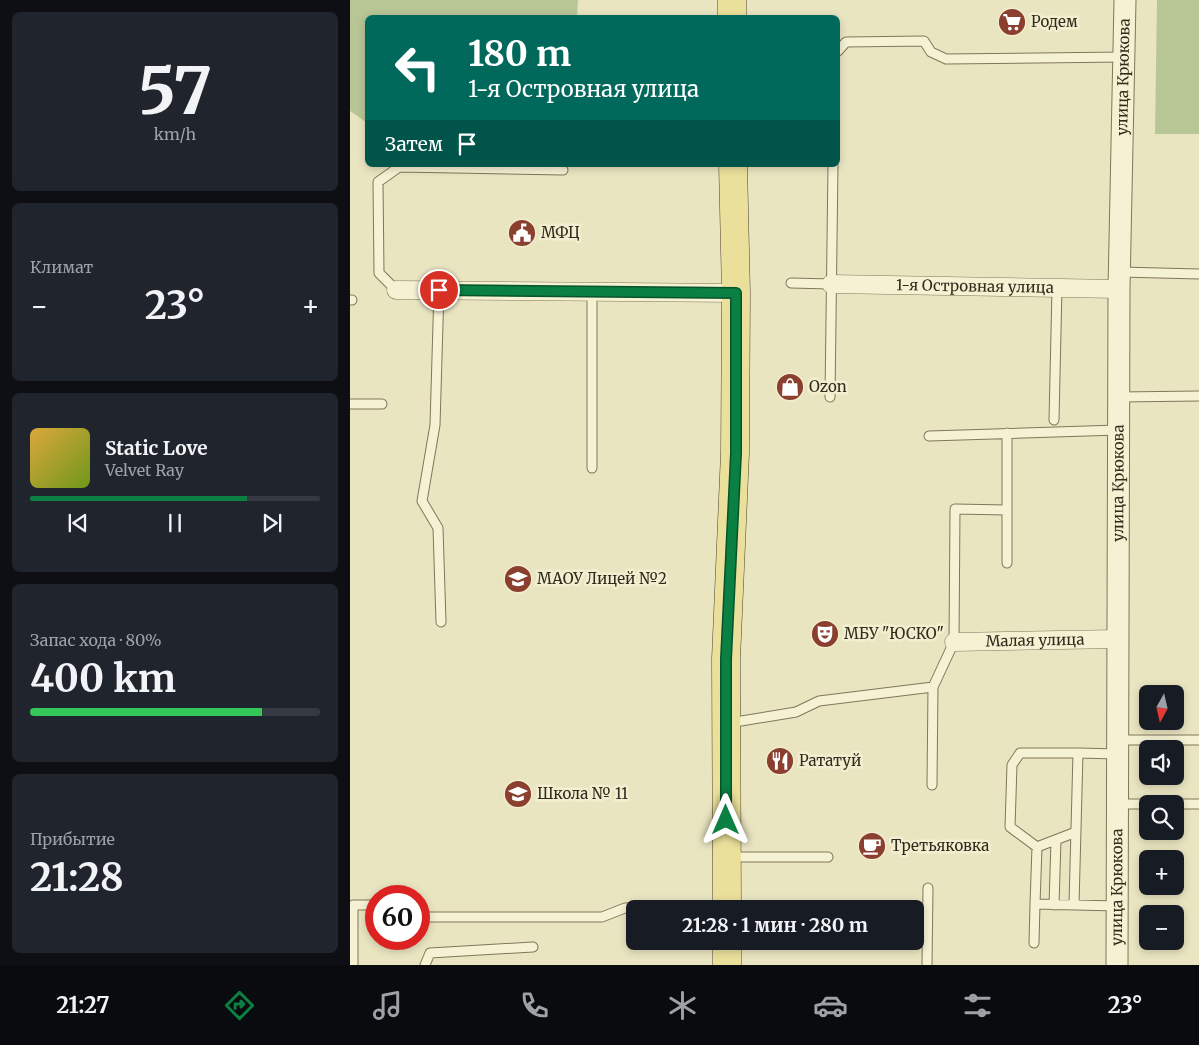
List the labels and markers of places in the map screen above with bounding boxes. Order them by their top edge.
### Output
supermarket icon: Родем [997,7,1027,37]
place label: Родем [1031,12,1078,31]
public building icon: МФЦ [507,218,537,248]
place label: МФЦ [541,223,580,242]
pin [418,269,460,311]
shop icon: Ozon [775,372,805,402]
place label: Ozon [809,377,847,396]
school or university icon: МАОУ Лицей №2 [503,564,533,594]
place label: МАОУ Лицей №2 [537,569,667,588]
theatre icon: МБУ "ЮСКО" [810,619,840,649]
place label: МБУ "ЮСКО" [844,624,944,643]
restaurant icon: Рататуй [765,746,795,776]
place label: Рататуй [799,751,861,770]
school or university icon: Школа № 11 [503,779,533,809]
place label: Школа № 11 [537,784,628,803]
cafe icon: Третьяковка [857,831,887,861]
place label: Третьяковка [891,836,989,855]

